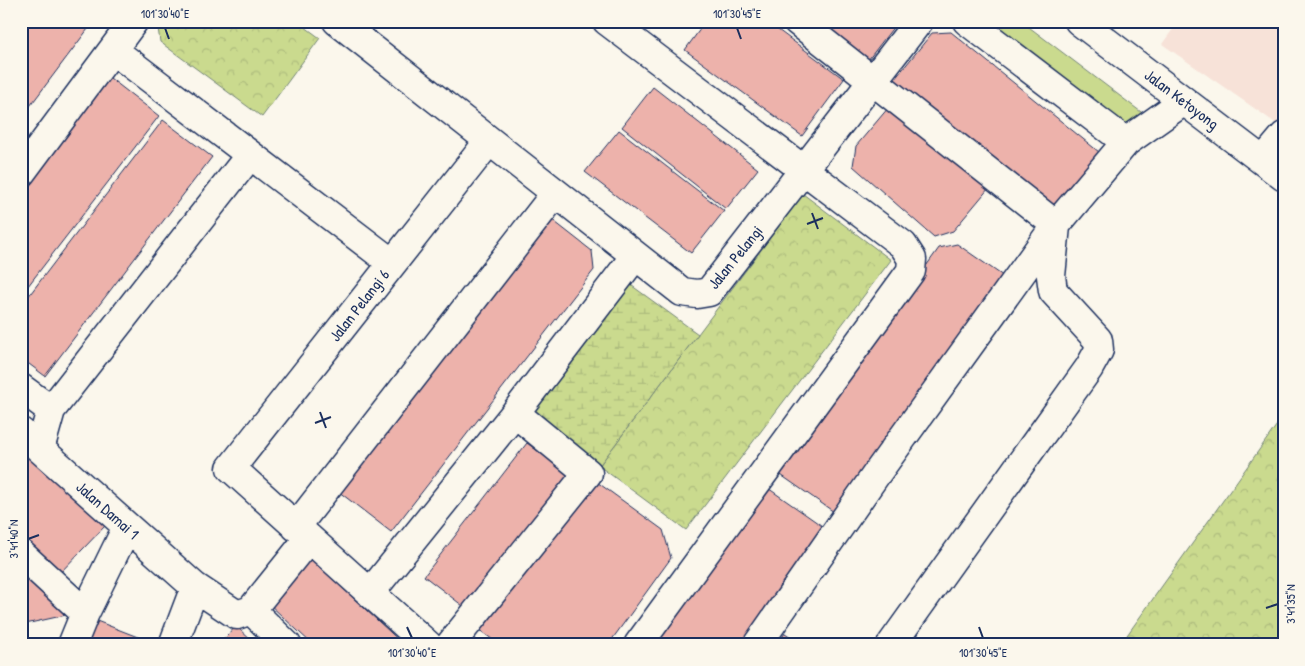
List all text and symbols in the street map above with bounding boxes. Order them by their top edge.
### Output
text: 101°30'40"E [141,5,190,22]
text: 101°30'45"E [713,5,762,22]
street label: Jalan Ketoyong [1140,64,1224,134]
street label: Jalan Pelangi [702,220,768,294]
street label: Jalan Pelangi 6 [324,264,394,346]
street label: Jalan Damai 1 [72,476,144,544]
text: 3°41'40"N [5,520,22,558]
text: 3°41'35"N [1282,584,1299,624]
text: 101°30'40"E [388,644,437,661]
text: 101°30'45"E [959,644,1008,661]

